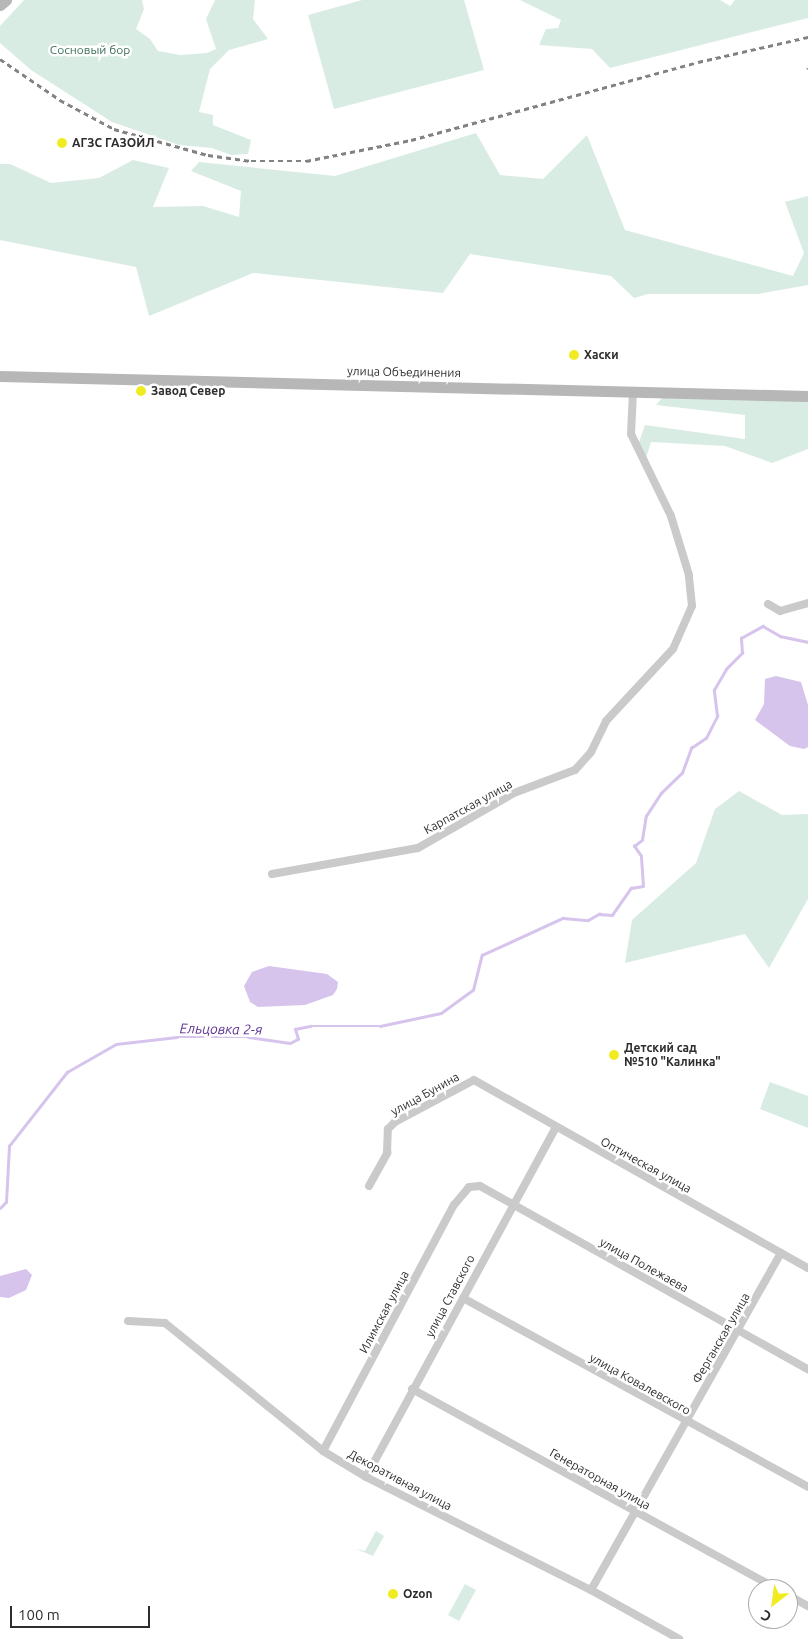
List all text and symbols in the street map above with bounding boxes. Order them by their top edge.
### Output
park label: Сосновый бор [50,43,130,57]
place label: АГЗС ГАЗОЙЛ [72,136,154,150]
marker: АГЗС ГАЗОЙЛ [56,137,68,149]
place label: Хаски [584,348,618,362]
marker: Хаски [568,349,580,361]
street label: улица Объединения [347,364,461,380]
place label: Завод Север [151,384,225,398]
marker: Завод Север [135,385,147,397]
street label: Карпатская улица [421,777,515,837]
water label: Ельцовка 2-я [180,1020,262,1038]
place label: Детский сад №510 "Калинка" [624,1041,721,1069]
marker: Детский сад №510 "Калинка" [608,1049,620,1061]
street label: улица Бунина [388,1069,462,1119]
street label: Оптическая улица [598,1134,694,1196]
street label: улица Полежаева [597,1235,691,1295]
street label: улица Ставского [422,1252,478,1340]
street label: Илимская улица [356,1268,412,1356]
street label: Ферганская улица [689,1290,753,1386]
street label: улица Ковалевского [587,1350,693,1418]
street label: Генераторная улица [547,1445,653,1513]
street label: Декоративная улица [346,1447,454,1513]
north arrow [748,1579,798,1629]
place label: Ozon [403,1587,432,1601]
marker: Ozon [387,1588,399,1600]
scale bar [12,1596,152,1628]
text: 100 m [18,1606,60,1623]
text: С [758,1607,774,1625]

